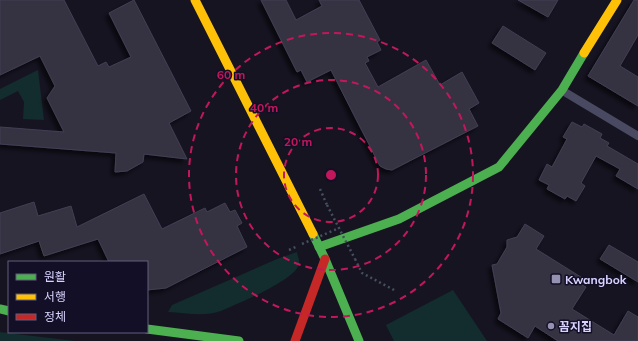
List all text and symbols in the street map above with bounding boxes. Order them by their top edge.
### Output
text: 60 m [217,67,245,82]
text: 40 m [250,100,278,115]
text: 20 m [284,134,312,149]
centre of rings [324,168,338,182]
legend [8,261,148,333]
text: 원활 [44,269,66,284]
place label: Kwangbok [565,272,627,287]
marker: Kwangbok [550,273,562,285]
text: 서행 [44,289,66,304]
text: 정체 [44,309,66,324]
place label: 꼼지집 [559,319,592,334]
marker: 꼼지집 [546,321,556,331]

